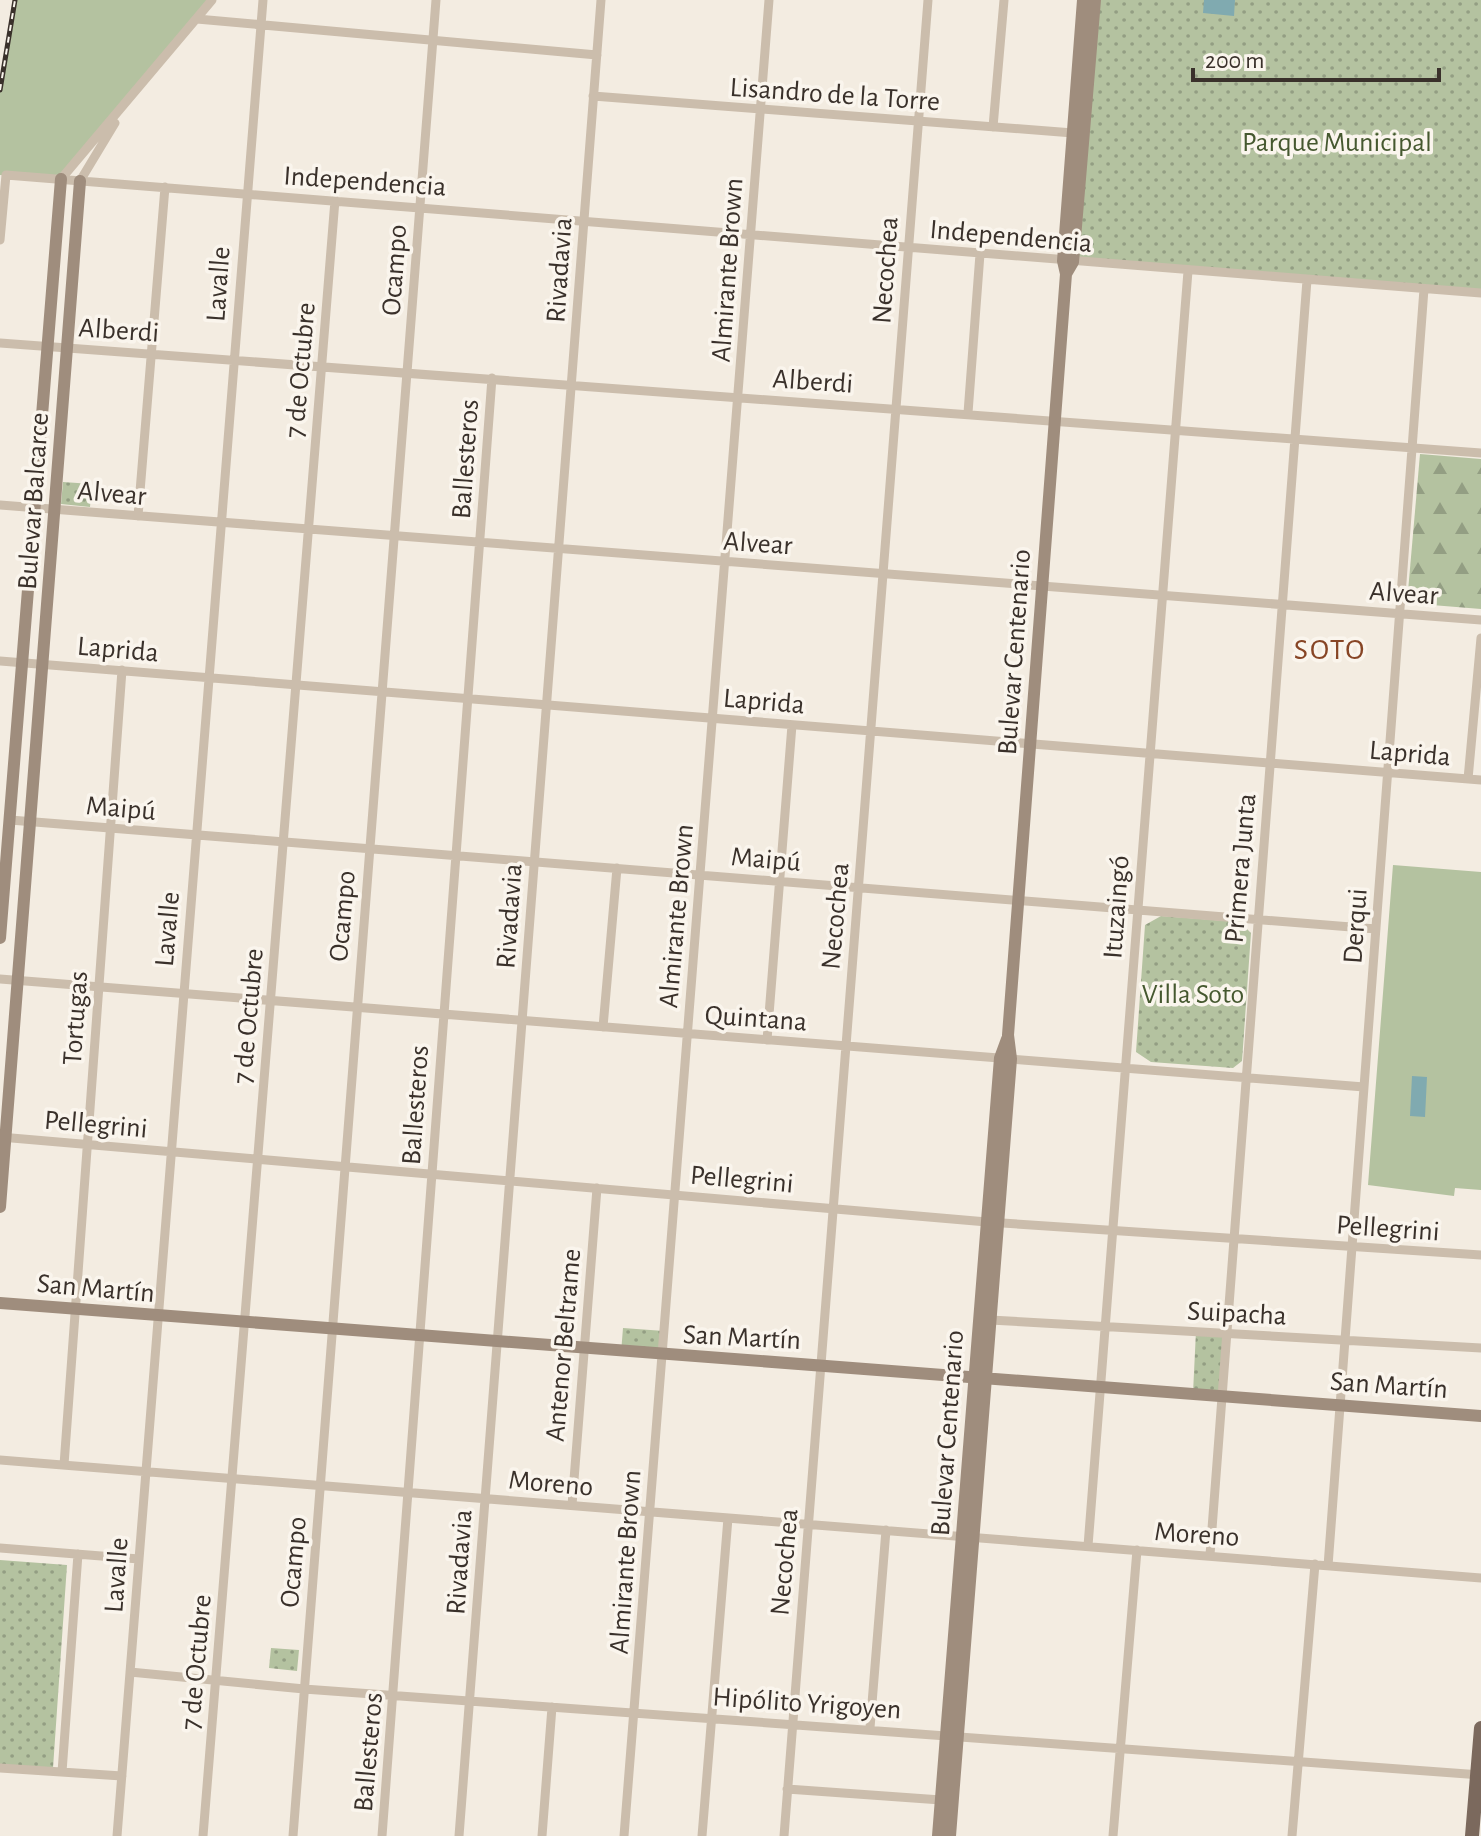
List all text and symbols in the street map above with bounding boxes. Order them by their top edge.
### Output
scale bar [1193,32,1439,82]
text: 200 m [1205,49,1264,73]
street label: Lisandro de la Torre [729,74,941,116]
park label: Parque Municipal [1242,129,1432,157]
street label: Independencia [283,162,447,202]
street label: Almirante Brown [708,177,748,363]
street label: Necochea [868,216,904,325]
street label: Independencia [928,216,1093,258]
street label: Rivadavia [542,217,578,324]
street label: Ocampo [378,224,412,317]
street label: Lavalle [202,246,236,323]
street label: 7 de Octubre [281,301,321,439]
street label: Alberdi [78,314,160,348]
street label: Alberdi [772,365,854,399]
street label: Ballesteros [448,398,484,520]
street label: Bulevar Balcarce [14,412,54,591]
street label: Alvear [76,477,147,511]
street label: Alvear [722,528,793,560]
street label: Bulevar Centenario [994,548,1036,756]
street label: Alvear [1368,578,1439,610]
street label: Laprida [76,632,160,668]
district label: SOTO [1294,635,1366,665]
street label: Laprida [722,684,806,720]
street label: Laprida [1368,736,1452,772]
street label: Maipú [85,792,157,826]
street label: Primera Junta [1220,792,1261,944]
street label: Almirante Brown [655,823,699,1009]
street label: Maipú [730,843,802,877]
street label: Ituzaingó [1099,855,1135,960]
street label: Necochea [817,862,855,971]
street label: Rivadavia [492,863,528,970]
street label: Ocampo [325,869,361,963]
street label: Derqui [1339,888,1373,965]
street label: Lavalle [151,890,185,968]
street label: 7 de Octubre [229,947,269,1085]
street label: Tortugas [59,970,93,1066]
park label: Villa Soto [1142,981,1244,1009]
street label: Quintana [704,1001,808,1037]
street label: Ballesteros [398,1044,434,1166]
street label: Pellegrini [43,1107,149,1143]
street label: Pellegrini [689,1162,795,1198]
street label: Pellegrini [1335,1211,1440,1247]
street label: Antenor Beltrame [542,1248,586,1443]
street label: San Martín [36,1270,156,1308]
street label: Suipacha [1186,1297,1287,1331]
street label: San Martín [682,1321,802,1355]
street label: Bulevar Centenario [927,1329,969,1537]
street label: San Martín [1329,1368,1449,1404]
street label: Moreno [507,1466,594,1502]
street label: Almirante Brown [606,1469,646,1655]
street label: Necochea [766,1508,804,1617]
street label: Rivadavia [442,1509,478,1616]
street label: Ocampo [276,1515,312,1609]
street label: Moreno [1153,1518,1240,1552]
street label: Lavalle [100,1537,134,1614]
street label: 7 de Octubre [177,1593,217,1731]
street label: Hipólito Yrigoyen [711,1683,902,1725]
street label: Ballesteros [350,1691,388,1813]

